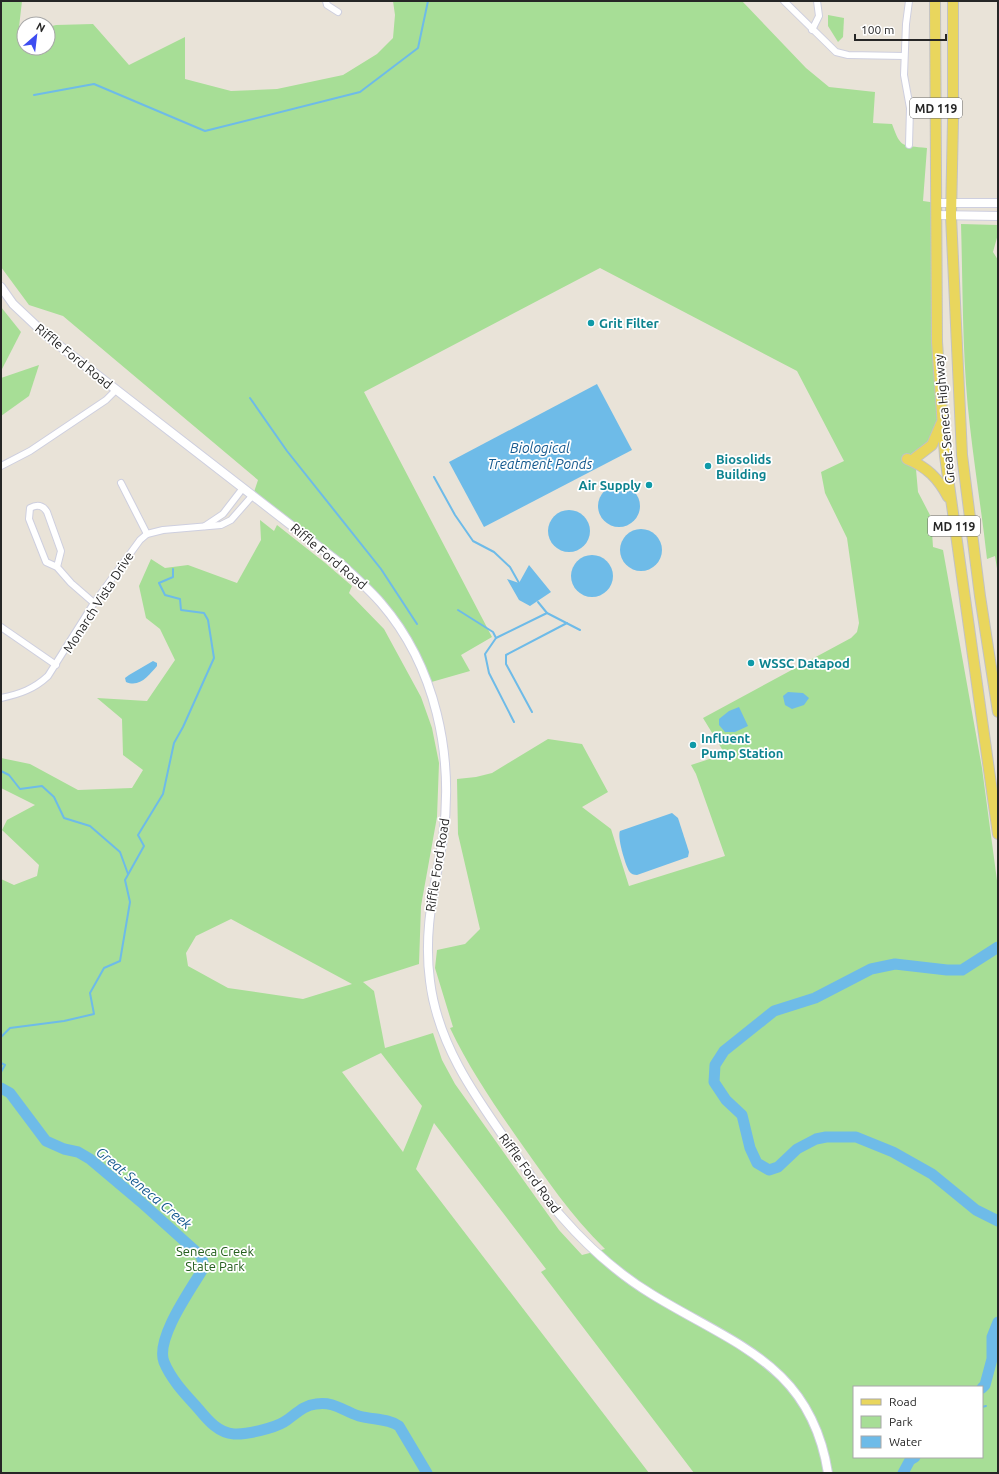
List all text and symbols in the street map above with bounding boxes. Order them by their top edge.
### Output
north arrow [16,16,56,56]
scale bar [855,16,946,42]
text: N [34,20,47,34]
text: 100 m [861,23,894,36]
road number: MD 119 [910,98,962,118]
place label: Grit Filter [599,316,659,330]
marker: Grit Filter [586,318,596,328]
street label: Riffle Ford Road [33,321,115,391]
street label: Great Seneca Highway [931,354,957,484]
water label: Biological Treatment Ponds [488,440,593,472]
place label: Biosolids Building [716,452,772,481]
marker: Biosolids Building [703,461,713,471]
place label: Air Supply [579,478,641,492]
marker: Air Supply [644,480,654,490]
road number: MD 119 [928,516,980,536]
street label: Riffle Ford Road [288,520,370,592]
street label: Monarch Vista Drive [60,549,136,655]
place label: WSSC Datapod [759,656,850,670]
marker: WSSC Datapod [746,658,756,668]
place label: Influent Pump Station [701,731,783,760]
marker: Influent Pump Station [688,740,698,750]
street label: Riffle Ford Road [423,817,451,913]
street label: Riffle Ford Road [497,1131,563,1215]
water label: Great Seneca Creek [93,1143,196,1233]
park label: Seneca Creek State Park [176,1244,254,1273]
legend [853,1386,983,1458]
text: Road [889,1395,917,1408]
text: Park [889,1415,913,1428]
text: Water [889,1435,922,1448]

